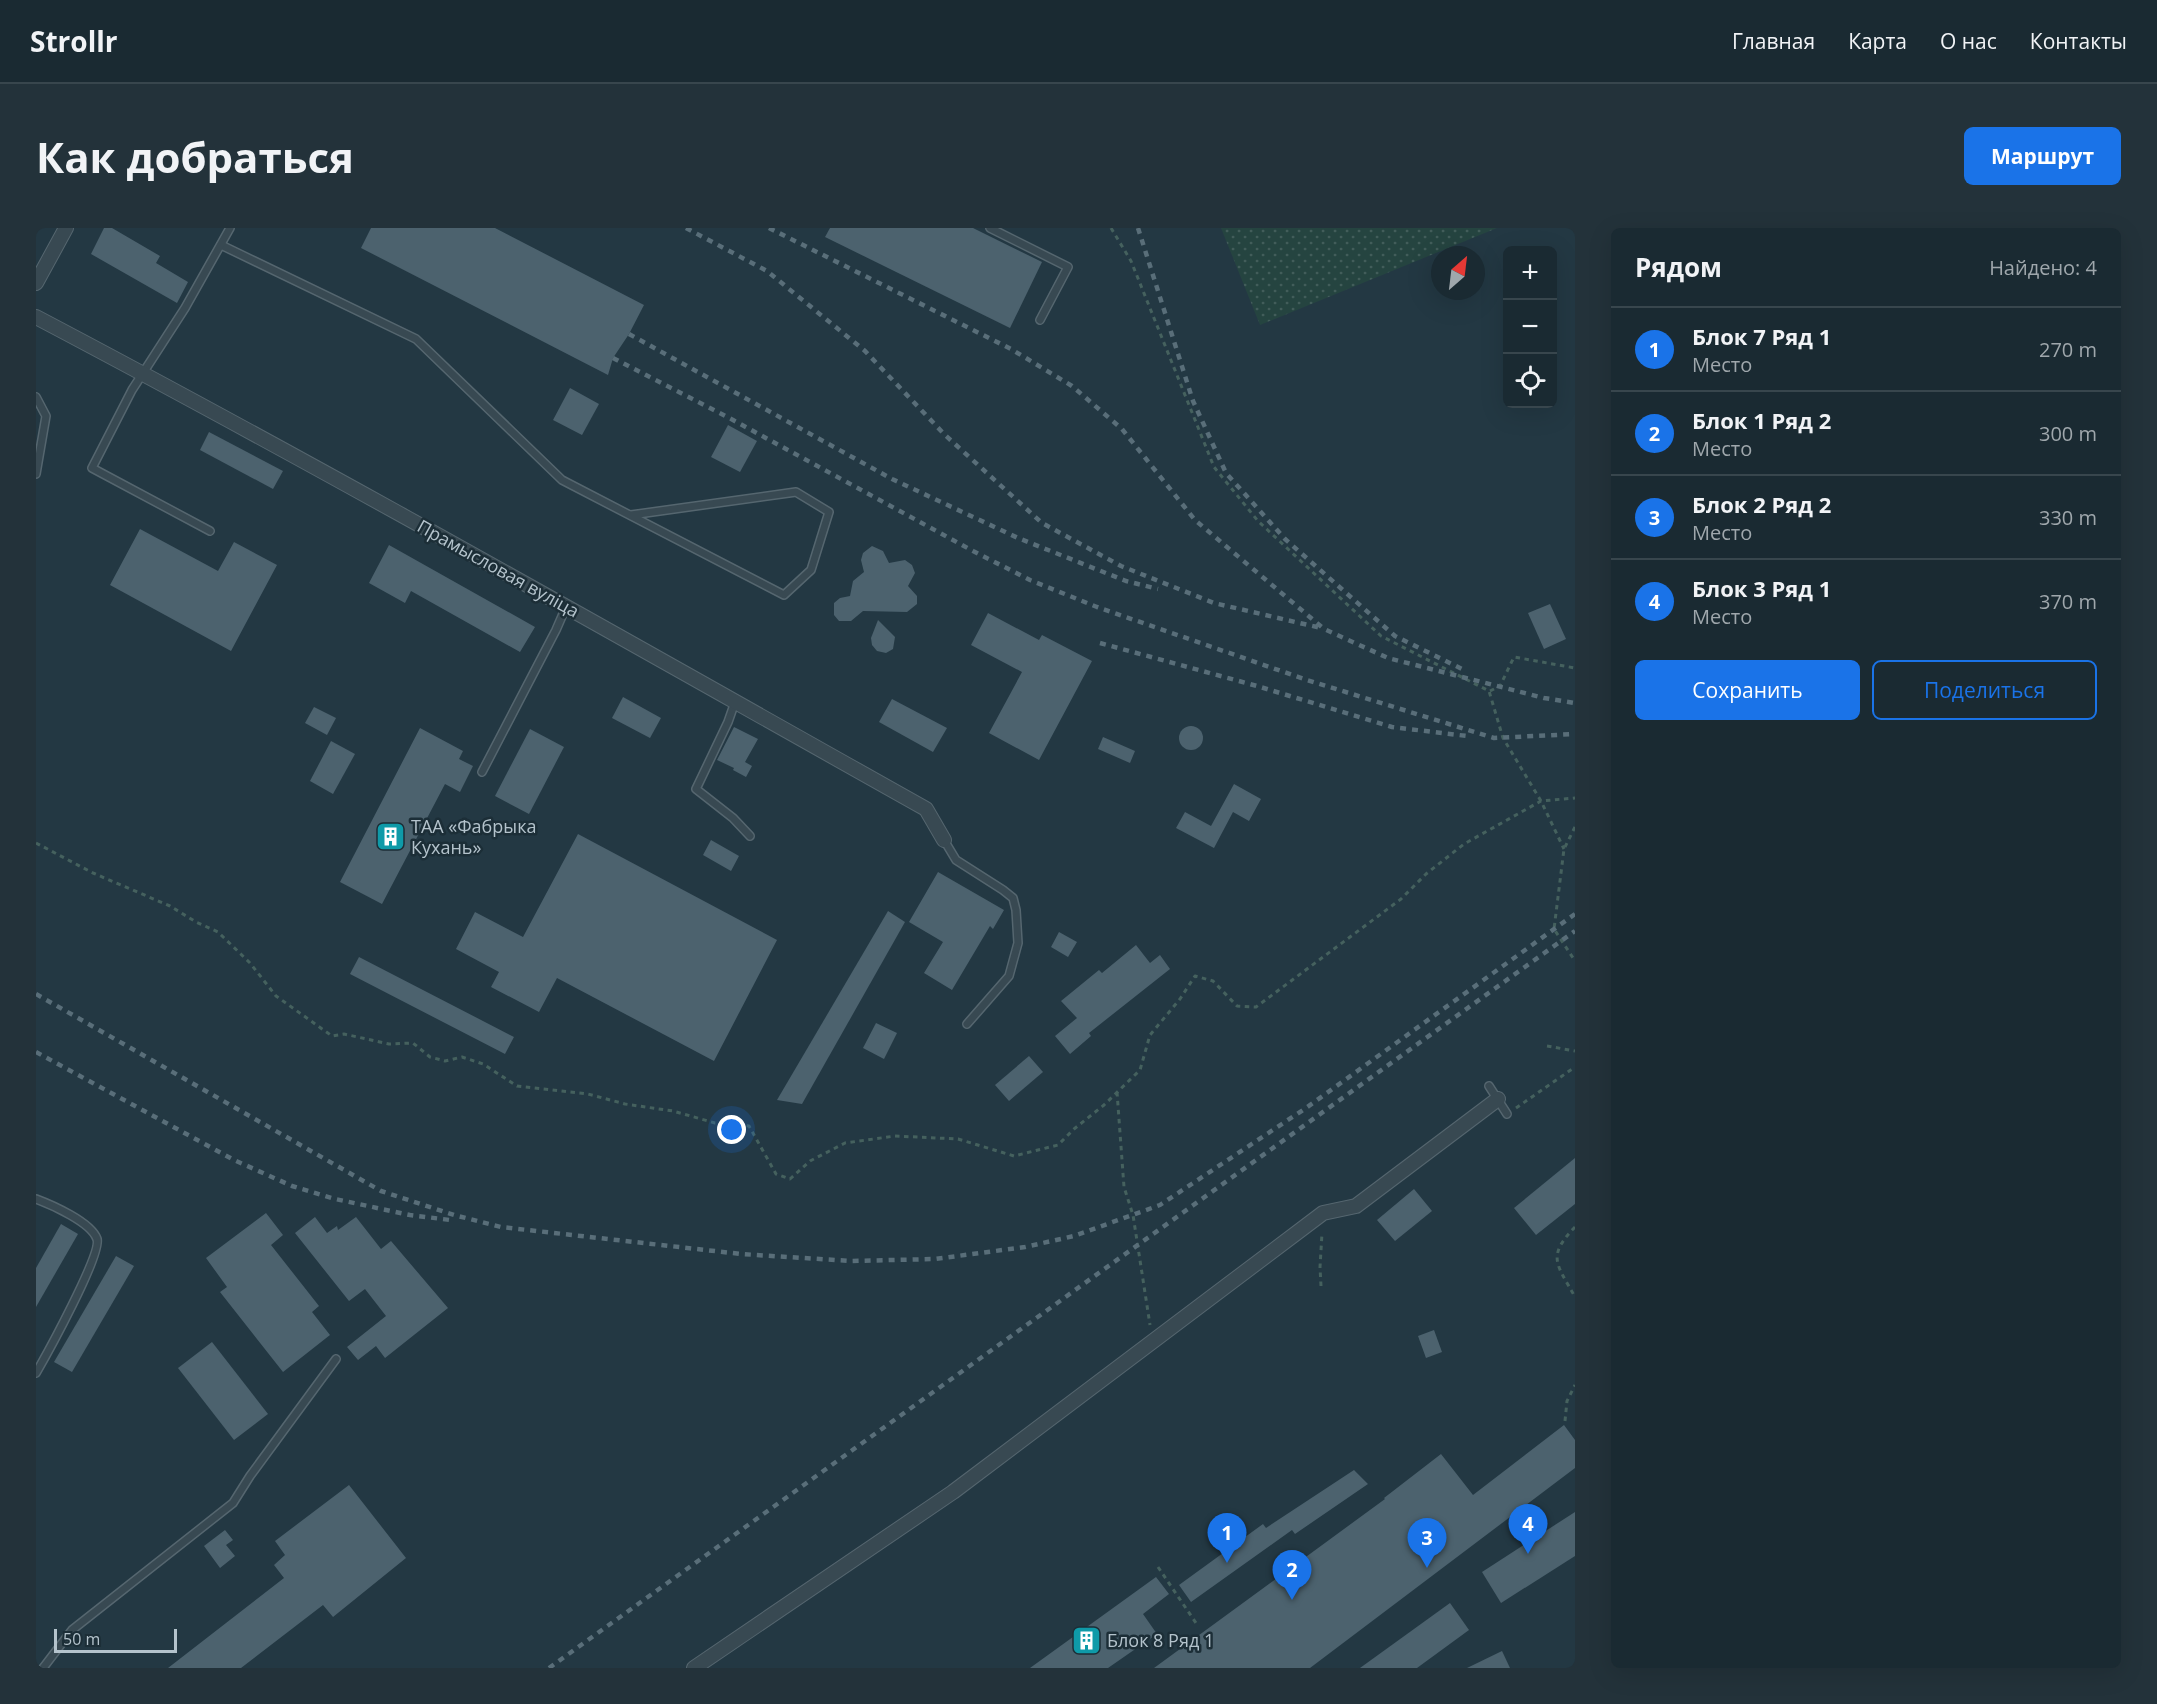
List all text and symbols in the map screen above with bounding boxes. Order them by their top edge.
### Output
text: Strollr [30,22,117,60]
text: Главная [1732,27,1815,55]
text: Карта [1848,27,1907,55]
text: О нас [1940,27,1997,55]
text: Контакты [2030,27,2127,55]
button: Маршрут [1964,127,2121,185]
text: Как добраться [36,128,354,185]
north arrow [1431,246,1485,300]
map controls [1503,246,1557,408]
button: + [1503,246,1557,300]
text: Рядом [1635,249,1722,285]
text: Найдено: 4 [1989,254,2097,281]
button: − [1503,300,1557,354]
text: Блок 7 Ряд 1 [1692,321,1831,351]
text: 1 [1649,336,1660,363]
text: 270 m [2039,336,2097,363]
text: Место [1692,351,1752,378]
button: locate [1503,354,1557,408]
text: Блок 1 Ряд 2 [1692,405,1831,435]
text: 2 [1649,420,1660,447]
text: 300 m [2039,420,2097,447]
text: Место [1692,435,1752,462]
text: Блок 2 Ряд 2 [1692,489,1831,519]
text: 3 [1649,504,1660,531]
text: 330 m [2039,504,2097,531]
street label: Прамысловая вуліца [413,514,584,623]
text: Место [1692,519,1752,546]
text: Блок 3 Ряд 1 [1692,573,1831,603]
text: 4 [1649,588,1660,615]
text: 370 m [2039,588,2097,615]
text: Место [1692,603,1752,630]
button: Сохранить [1635,660,1860,720]
button: Поделиться [1872,660,2097,720]
place label: ТАА «Фабрыка Кухань» [411,814,536,859]
building icon: ТАА «Фабрыка Кухань» [374,821,406,853]
your location [717,1115,746,1144]
pin: 4 [1508,1504,1548,1554]
pin: 1 [1208,1514,1246,1563]
pin: 3 [1408,1518,1446,1568]
pin: 2 [1272,1550,1312,1600]
building icon: Блок 8 Ряд 1 [1070,1625,1102,1657]
scale bar [54,1626,177,1654]
text: 50 m [63,1628,100,1650]
place label: Блок 8 Ряд 1 [1107,1628,1214,1652]

